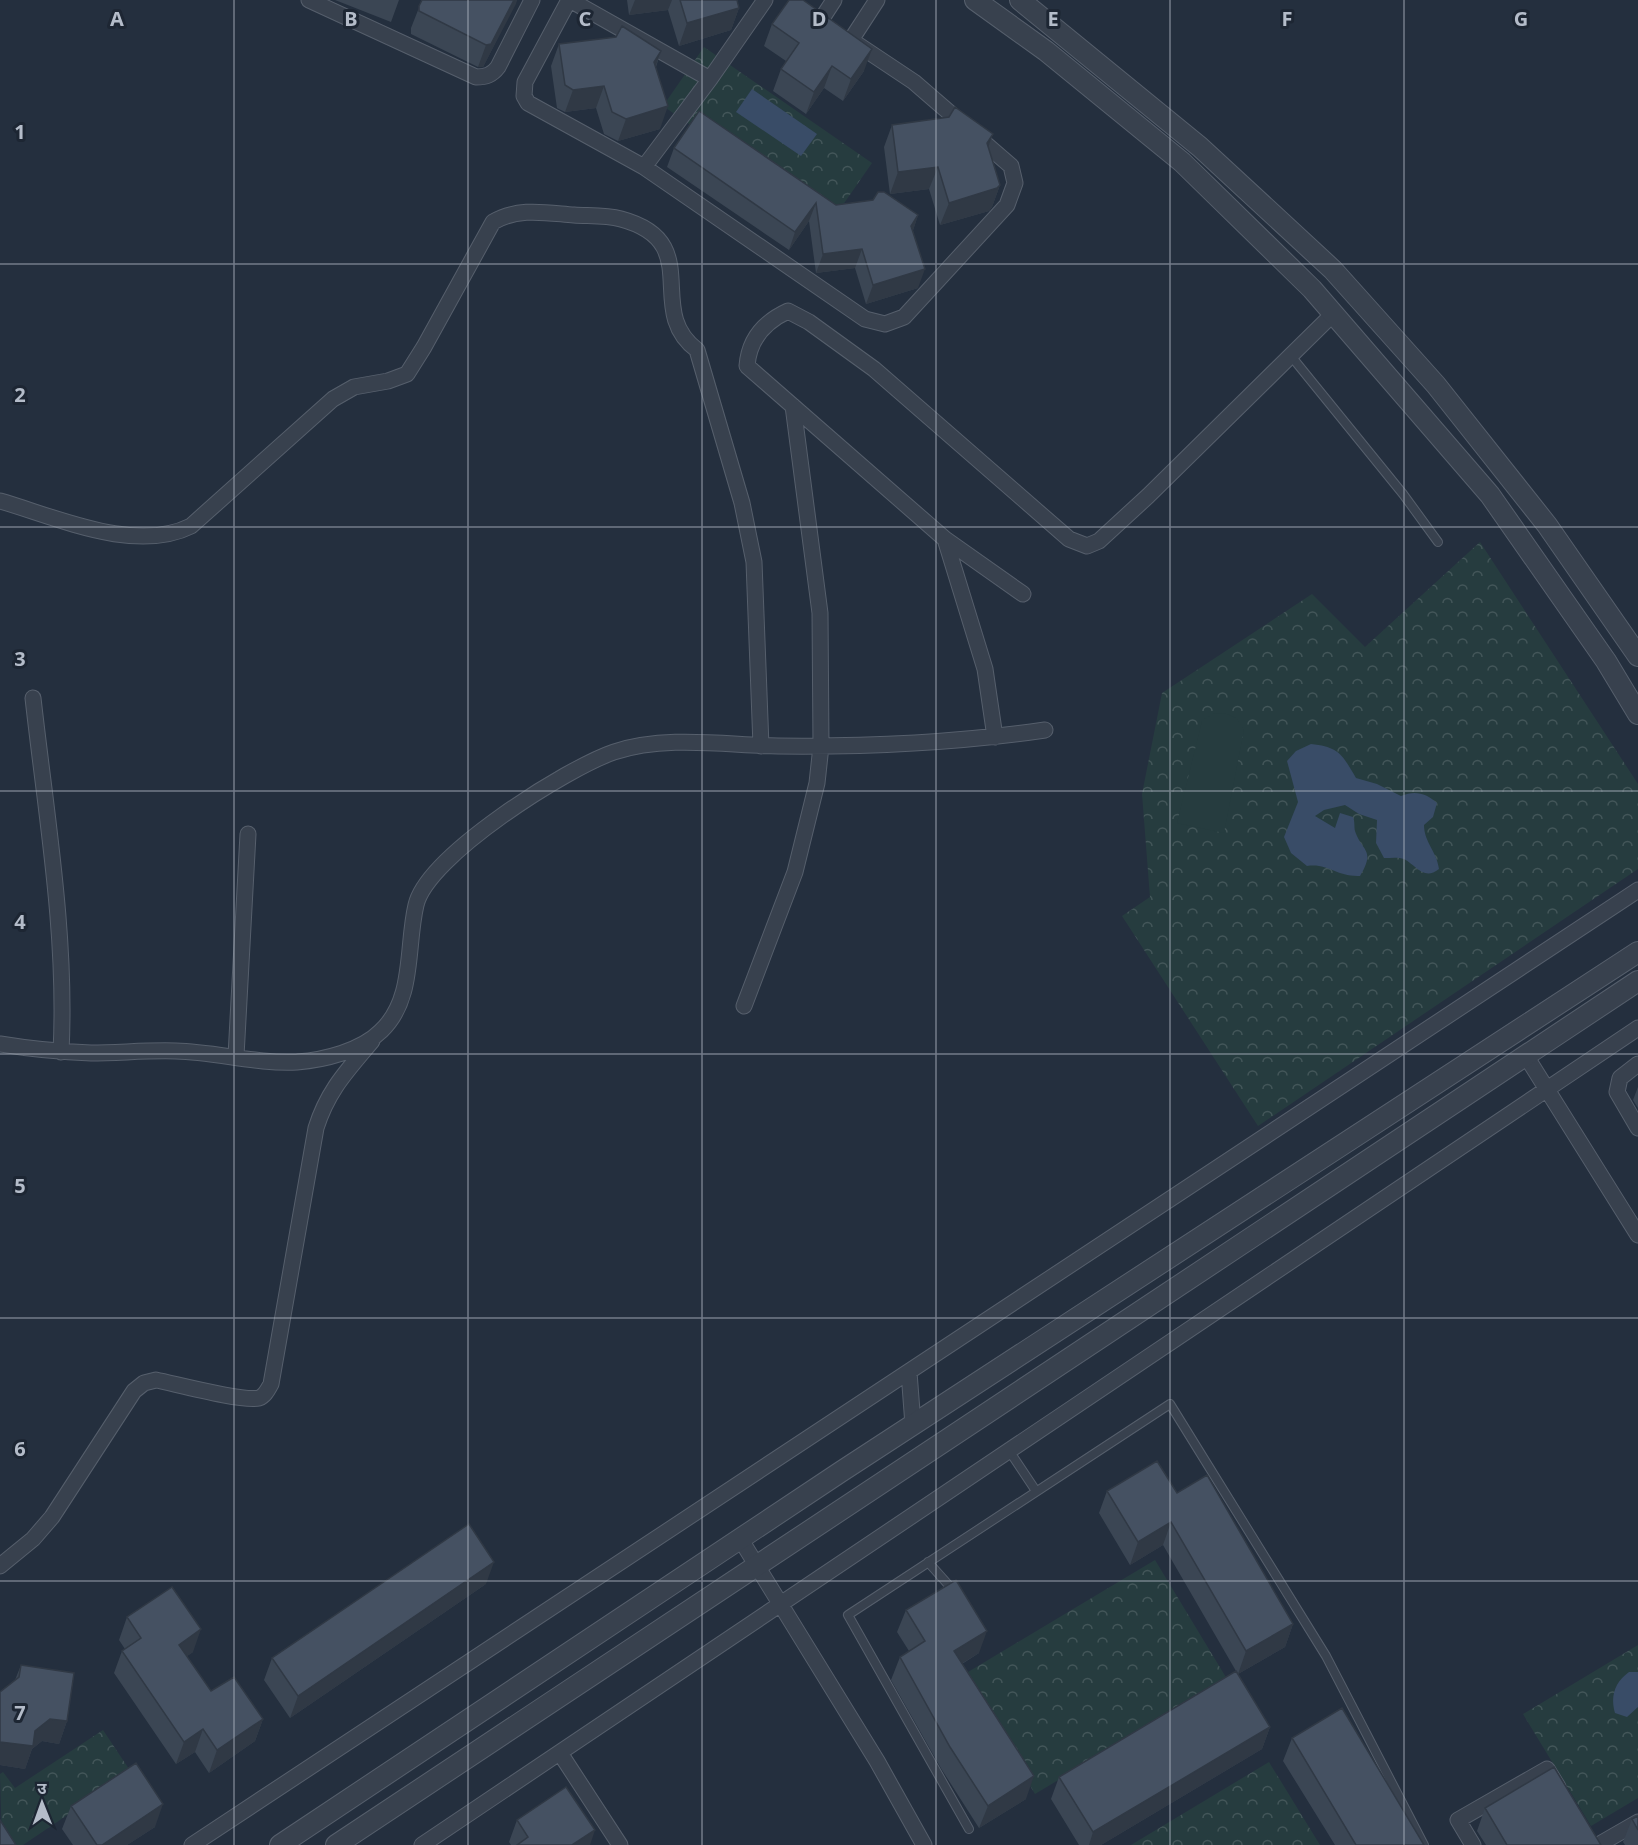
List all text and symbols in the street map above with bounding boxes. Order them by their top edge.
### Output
text: A [110,5,124,32]
text: B [344,5,358,32]
text: C [579,5,592,32]
text: D [812,5,826,32]
text: E [1047,5,1059,32]
text: F [1282,5,1292,32]
text: G [1514,5,1528,32]
text: 1 [14,118,26,145]
text: 2 [14,381,26,408]
text: 3 [14,645,26,672]
text: 4 [14,908,26,935]
text: 5 [14,1172,26,1199]
text: 6 [14,1435,26,1462]
text: 7 [14,1699,26,1726]
north arrow [12,1773,72,1833]
text: उ [37,1777,47,1799]

